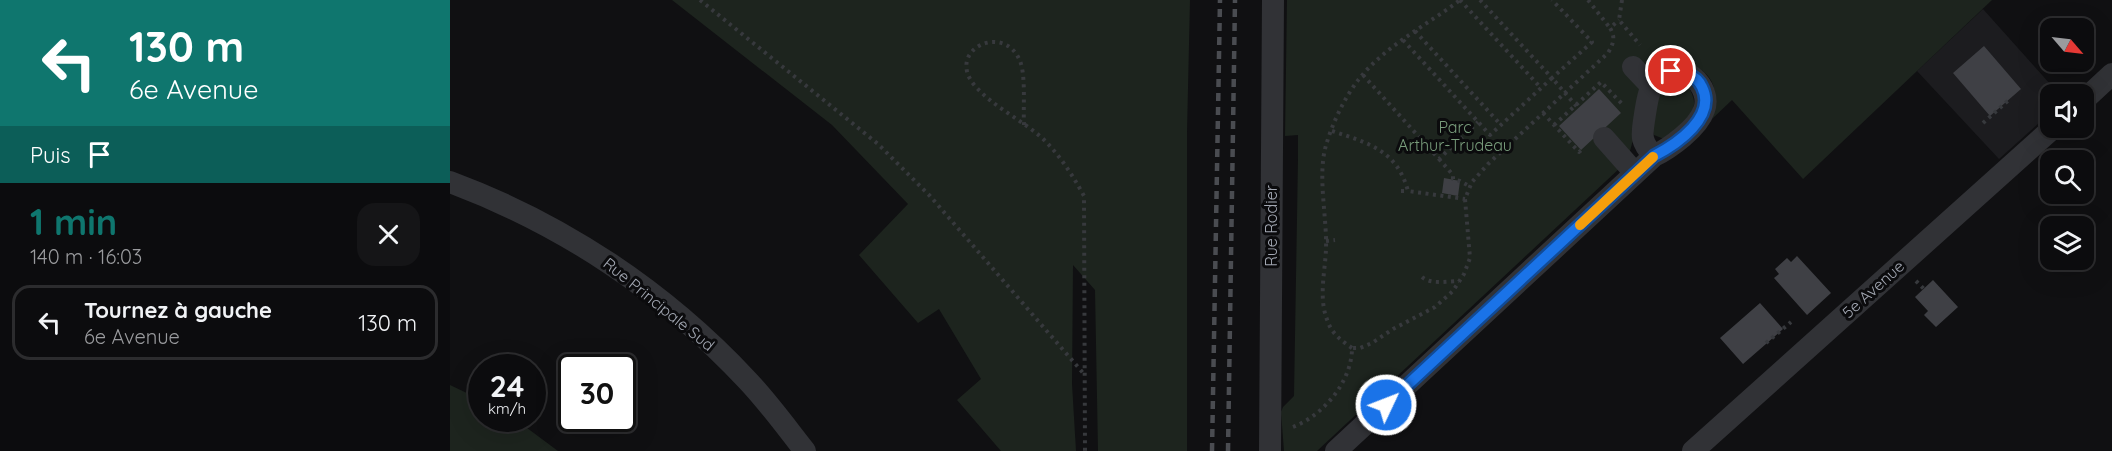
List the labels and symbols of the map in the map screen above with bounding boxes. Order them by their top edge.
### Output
north arrow [2040,18,2094,72]
pin [1645,45,1696,96]
park label: Parc Arthur-Trudeau [1398,117,1512,155]
street label: Rue Rodier [1261,185,1281,267]
street label: Rue Principale Sud [599,253,719,355]
street label: 5e Avenue [1838,256,1908,322]
speed limit sign: 30 [558,354,636,432]
position arrow [1354,373,1418,437]

